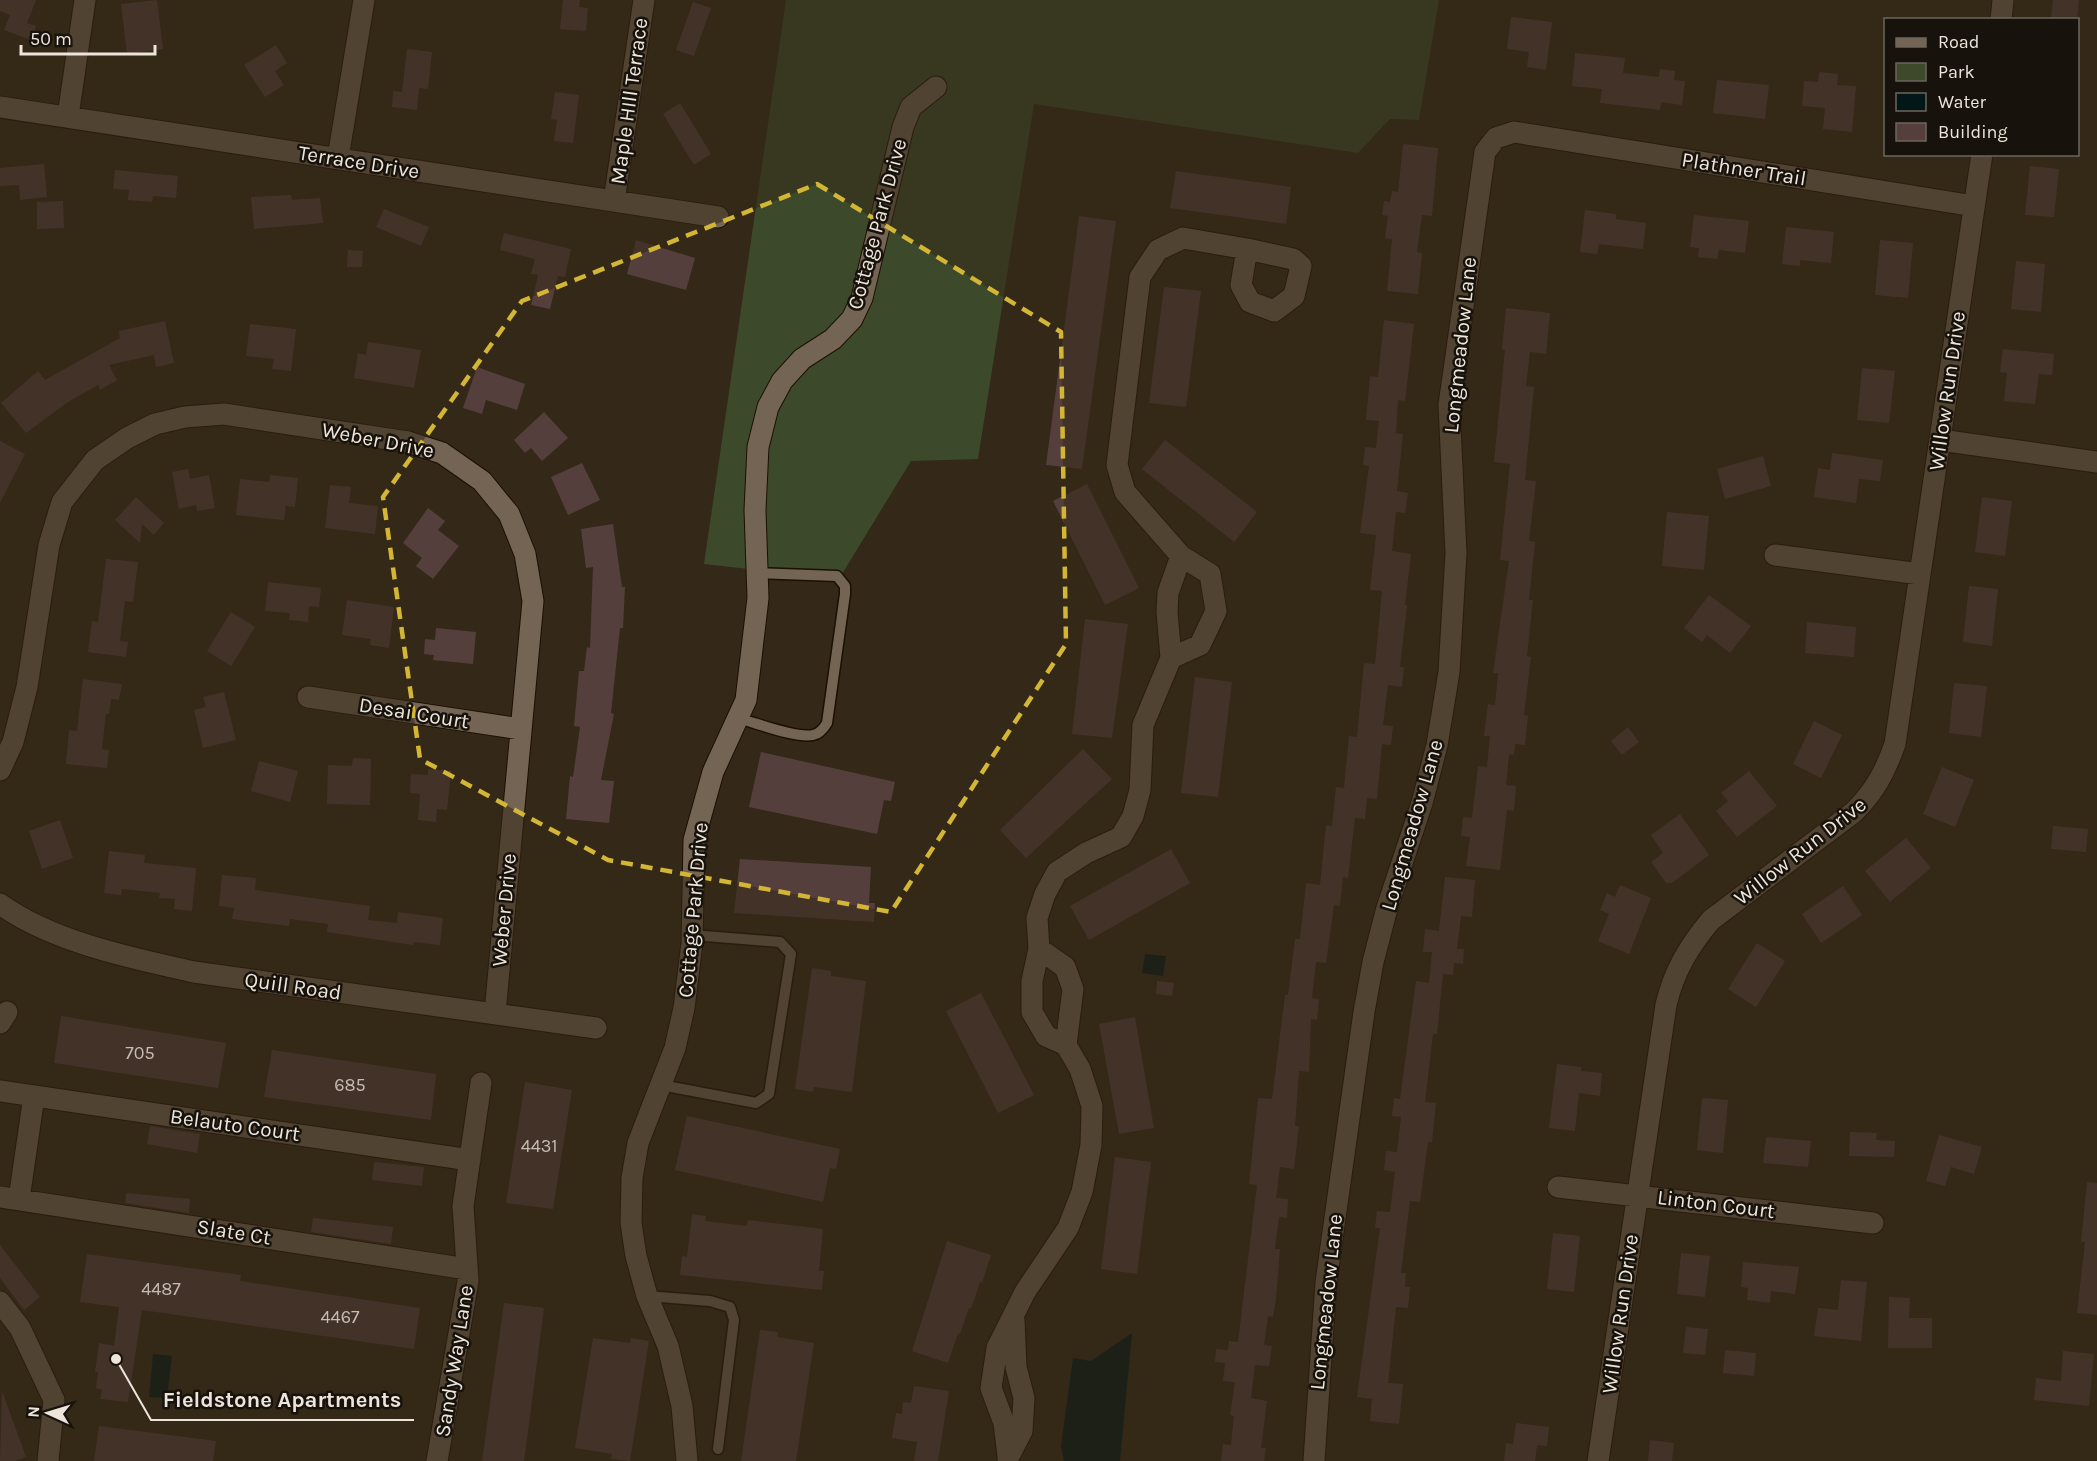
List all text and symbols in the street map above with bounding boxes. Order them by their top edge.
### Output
street label: Maple HIll Terrace [605,16,653,186]
scale bar [21,18,154,56]
legend [1884,18,2079,156]
text: 50 m [30,28,72,50]
text: Road [1938,31,1979,53]
text: Park [1938,61,1975,83]
text: Water [1938,91,1986,113]
text: Building [1938,121,2008,143]
street label: Cottage Park Drive [843,136,911,312]
street label: Terrace Drive [297,141,421,183]
street label: Plathner Trail [1680,147,1808,191]
street label: Longmeadow Lane [1439,256,1481,434]
street label: Willow Run Drive [1924,310,1970,472]
street label: Weber Drive [320,417,436,463]
street label: Desai Court [357,692,471,734]
street label: Longmeadow Lane [1376,737,1448,913]
street label: Willow Run Drive [1729,792,1871,910]
street label: Cottage Park Drive [673,821,713,999]
street label: Weber Drive [487,852,521,968]
street label: Quill Road [243,967,343,1005]
house number: 705 [125,1042,155,1064]
house number: 685 [334,1074,366,1096]
street label: Belauto Court [169,1104,302,1146]
house number: 4431 [521,1135,557,1157]
street label: Linton Court [1656,1185,1776,1223]
street label: Longmeadow Lane [1305,1213,1347,1391]
street label: Slate Ct [195,1214,273,1250]
street label: Willow Run Drive [1597,1233,1643,1395]
house number: 4487 [141,1278,181,1300]
street label: Sandy Way Lane [430,1283,478,1439]
house number: 4467 [321,1306,360,1328]
callout: Fieldstone Apartments [151,1380,414,1420]
north arrow [18,1383,78,1443]
text: Fieldstone Apartments [163,1387,401,1413]
text: N [24,1406,43,1418]

